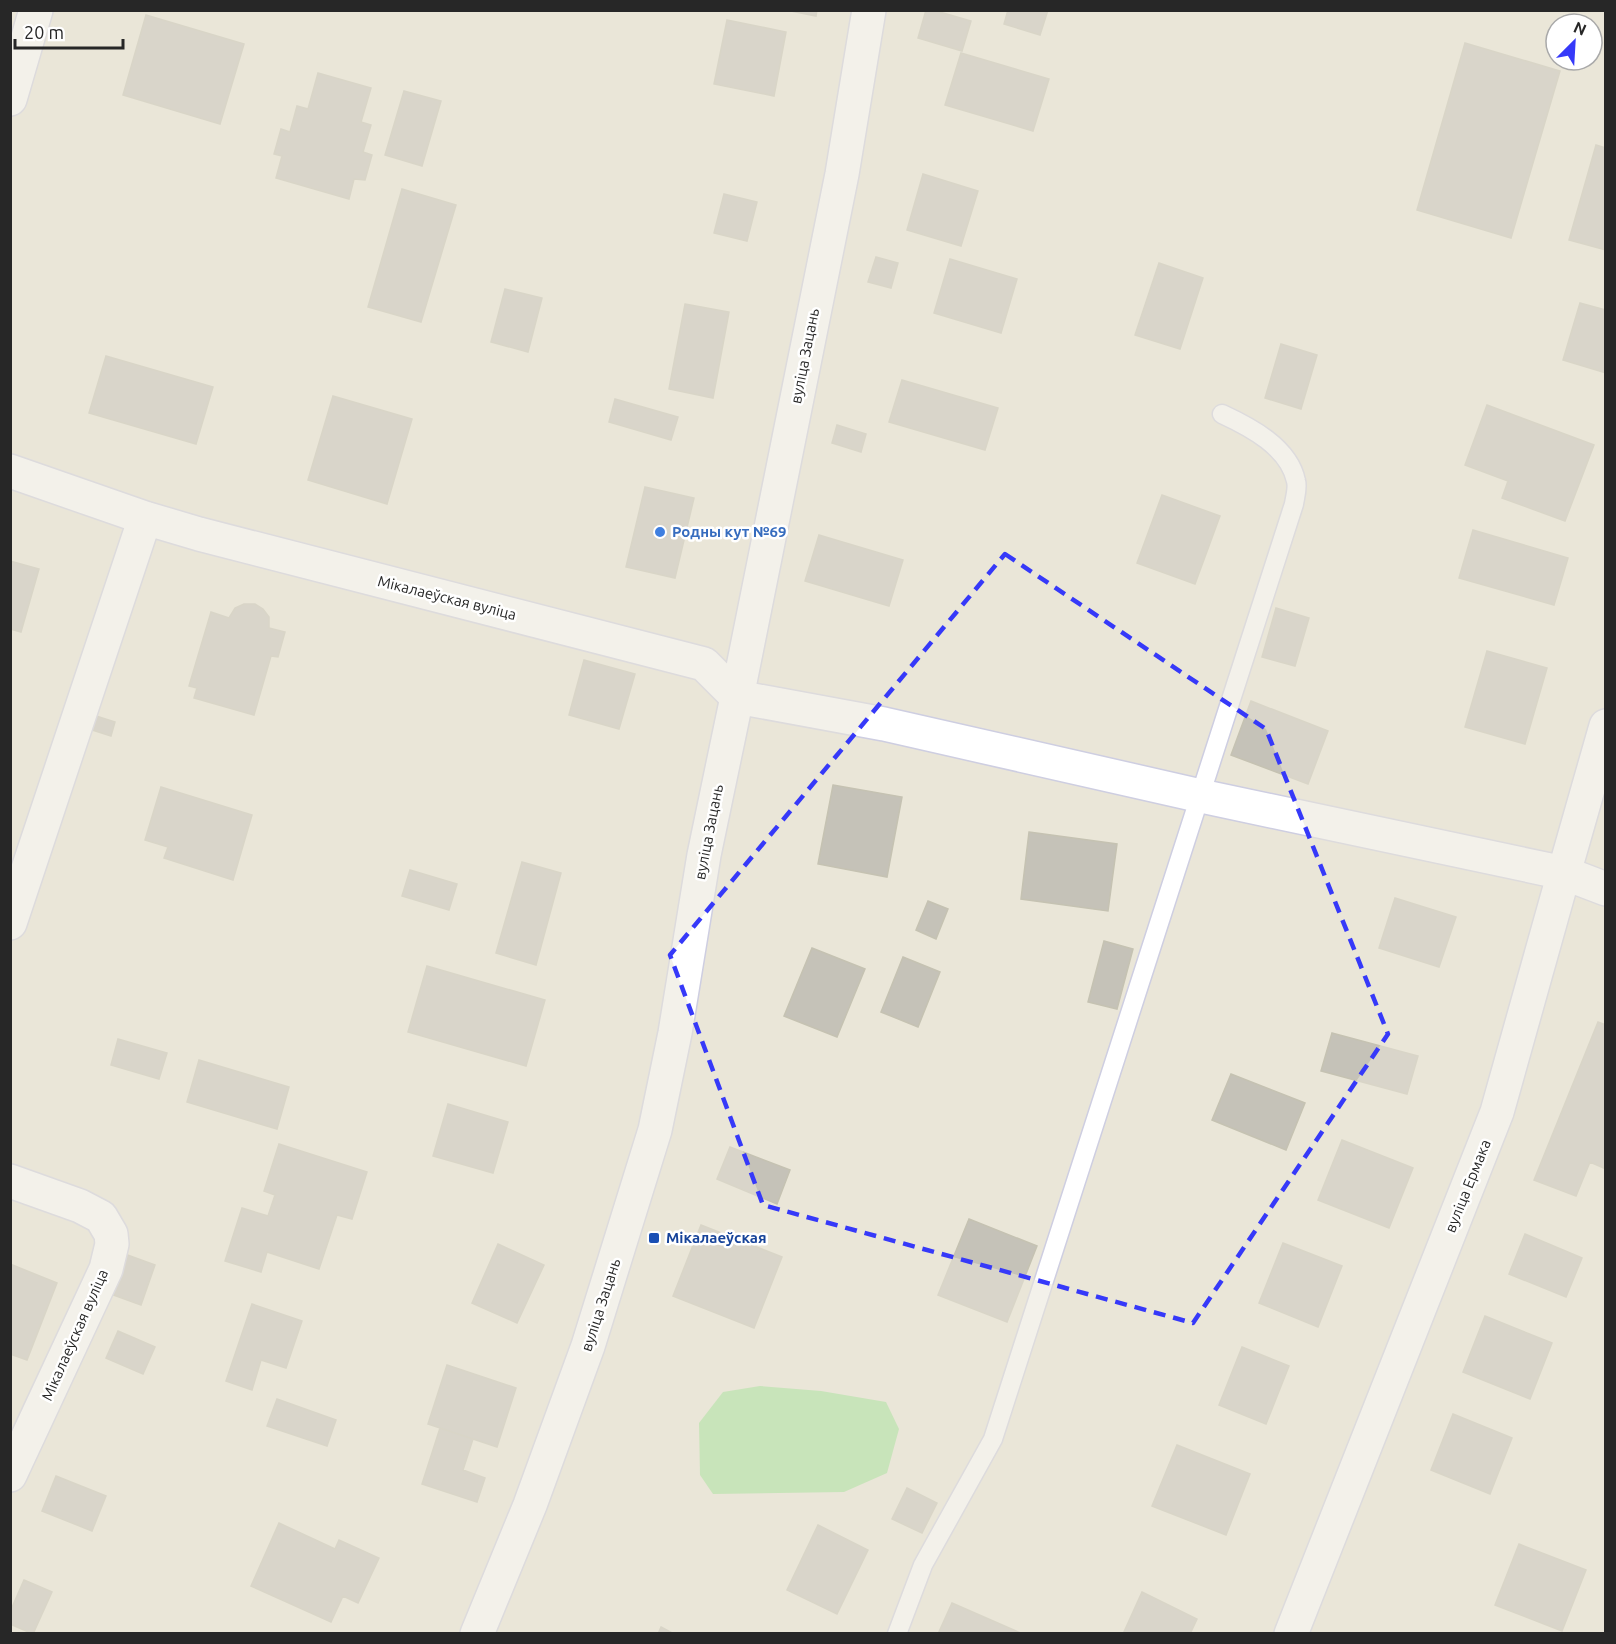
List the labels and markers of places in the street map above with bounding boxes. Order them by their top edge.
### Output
place label: Родны кут №69 [672,523,786,540]
marker: Родны кут №69 [653,525,667,539]
place label: Мікалаеўская [666,1229,767,1246]
marker: Мікалаеўская [647,1231,661,1245]

